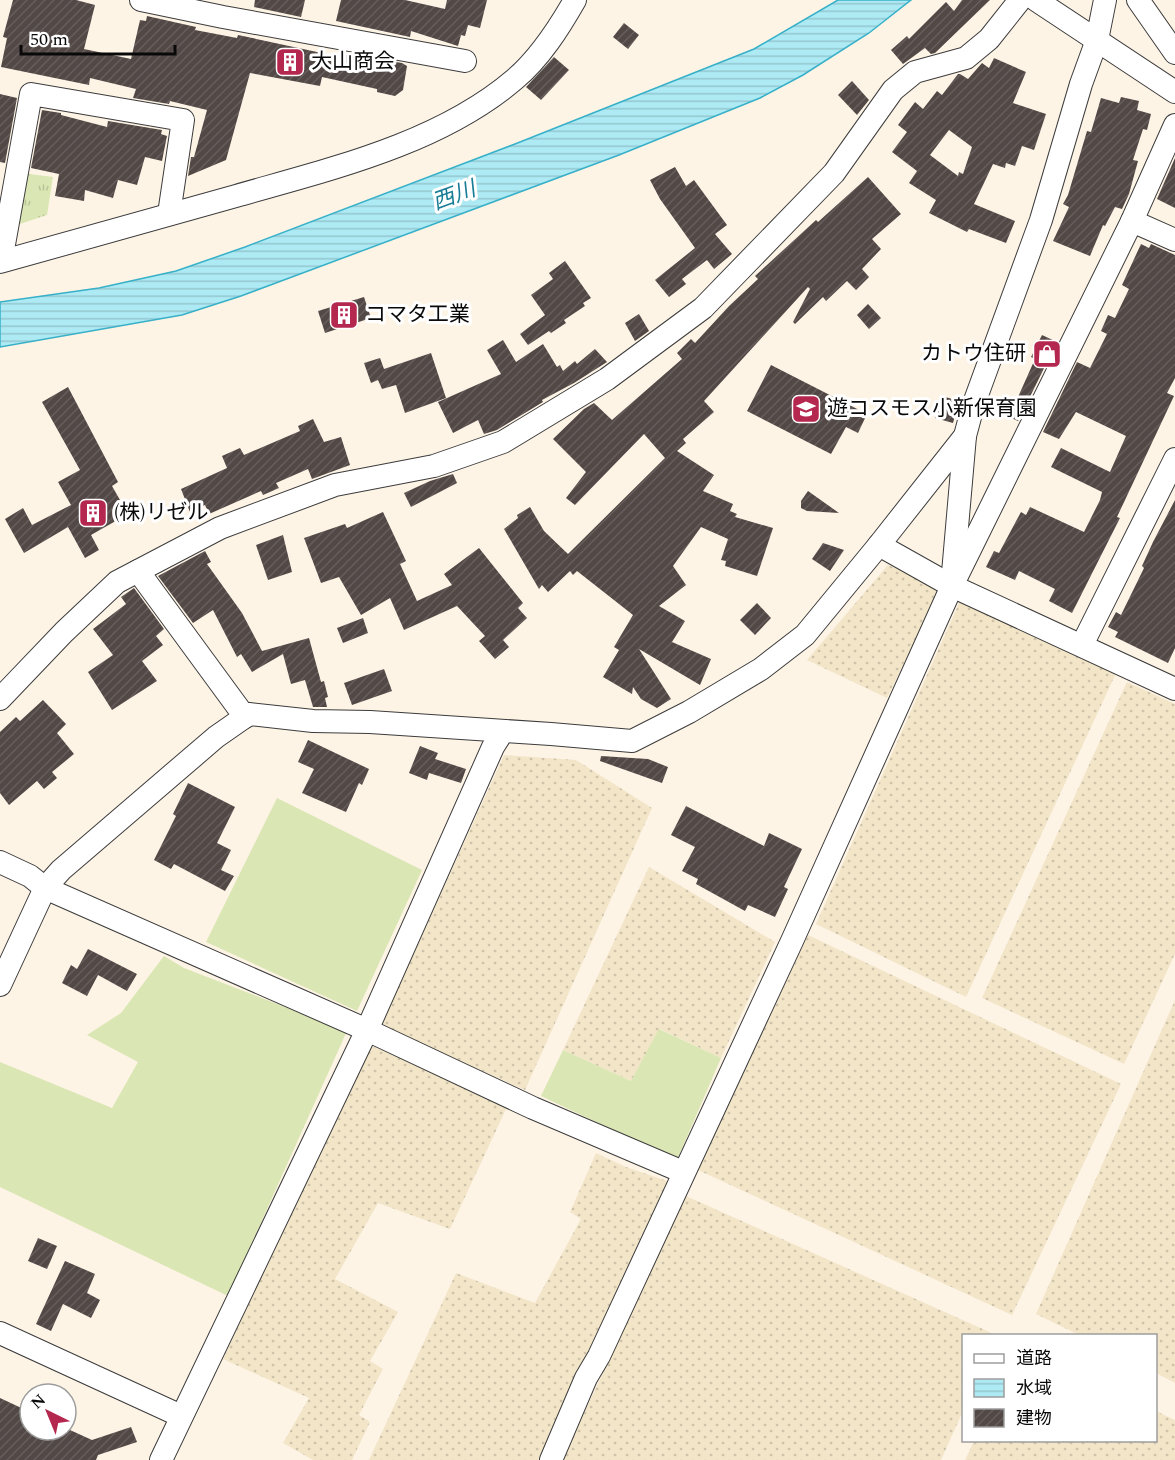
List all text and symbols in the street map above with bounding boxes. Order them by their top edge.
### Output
scale bar [21,18,176,56]
text: 50 m [30,26,68,53]
building icon: 大山商会 [274,46,306,78]
place label: 大山商会 [311,46,395,78]
water label: 西川 [428,172,482,219]
building icon: コマタ工業 [328,299,360,331]
place label: コマタ工業 [365,299,470,331]
place label: カトウ住研 [921,338,1026,370]
shop icon: カトウ住研 [1031,338,1063,370]
school or university icon: 遊コスモス小新保育園 [790,393,822,425]
place label: 遊コスモス小新保育園 [827,393,1037,425]
building icon: (株)リゼル [77,497,109,529]
place label: (株)リゼル [114,497,209,529]
legend [962,1334,1157,1442]
text: 道路 [1016,1345,1052,1372]
text: 水域 [1016,1375,1052,1402]
north arrow [18,1382,78,1442]
text: N [25,1389,51,1415]
text: 建物 [1016,1405,1052,1432]

